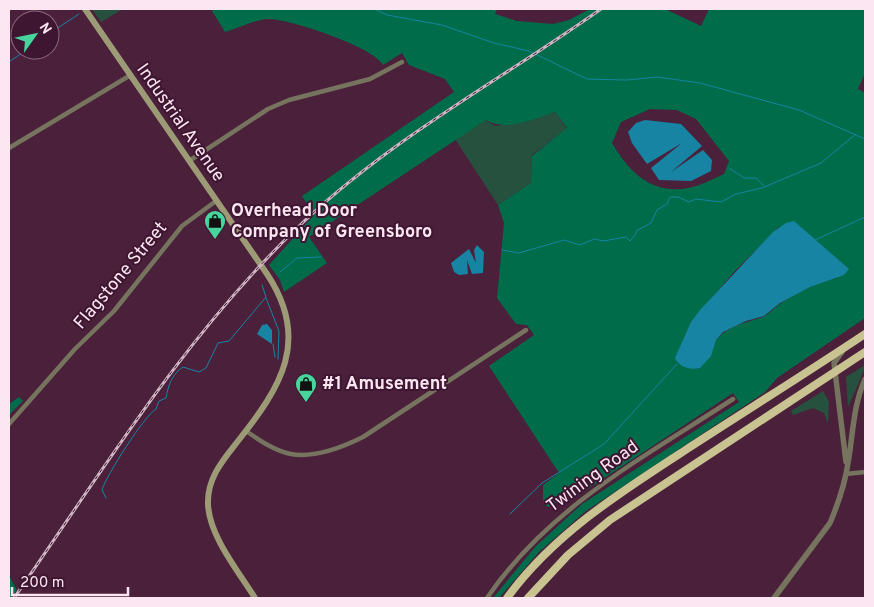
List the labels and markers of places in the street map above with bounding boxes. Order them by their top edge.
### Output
place label: Overhead Door Company of Greensboro [231,200,432,244]
shop icon: Overhead Door Company of Greensboro [203,209,227,240]
shop icon: #1 Amusement [294,372,318,403]
place label: #1 Amusement [322,373,447,396]

